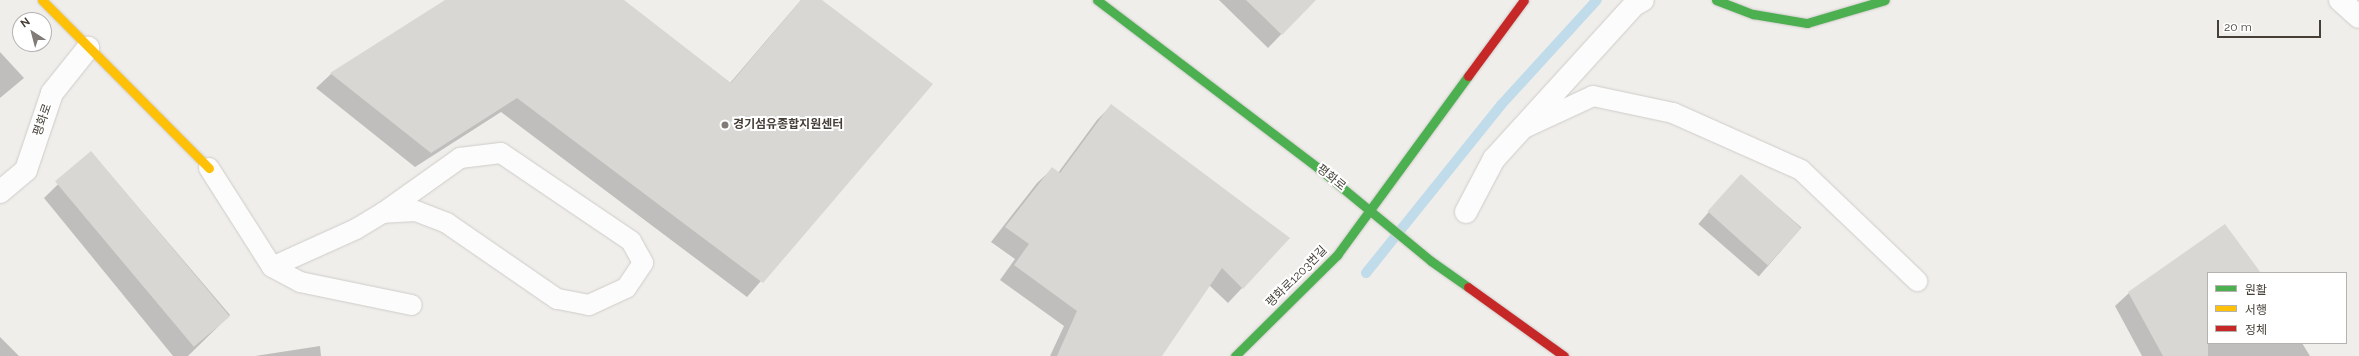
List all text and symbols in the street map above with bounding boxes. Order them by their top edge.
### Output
north arrow [12,12,52,52]
scale bar [2219,12,2323,38]
text: N [18,15,32,30]
text: 20 m [2224,20,2252,34]
street label: 평화로 [31,102,55,138]
place label: 경기섬유종합지원센터 [733,118,843,132]
marker: 경기섬유종합지원센터 [720,120,730,130]
street label: 평화로 [1314,162,1348,194]
street label: 평화로1203번길 [1264,244,1330,310]
legend [2207,272,2347,344]
text: 원활 [2245,283,2267,297]
text: 서행 [2245,303,2267,317]
text: 정체 [2245,323,2267,337]

